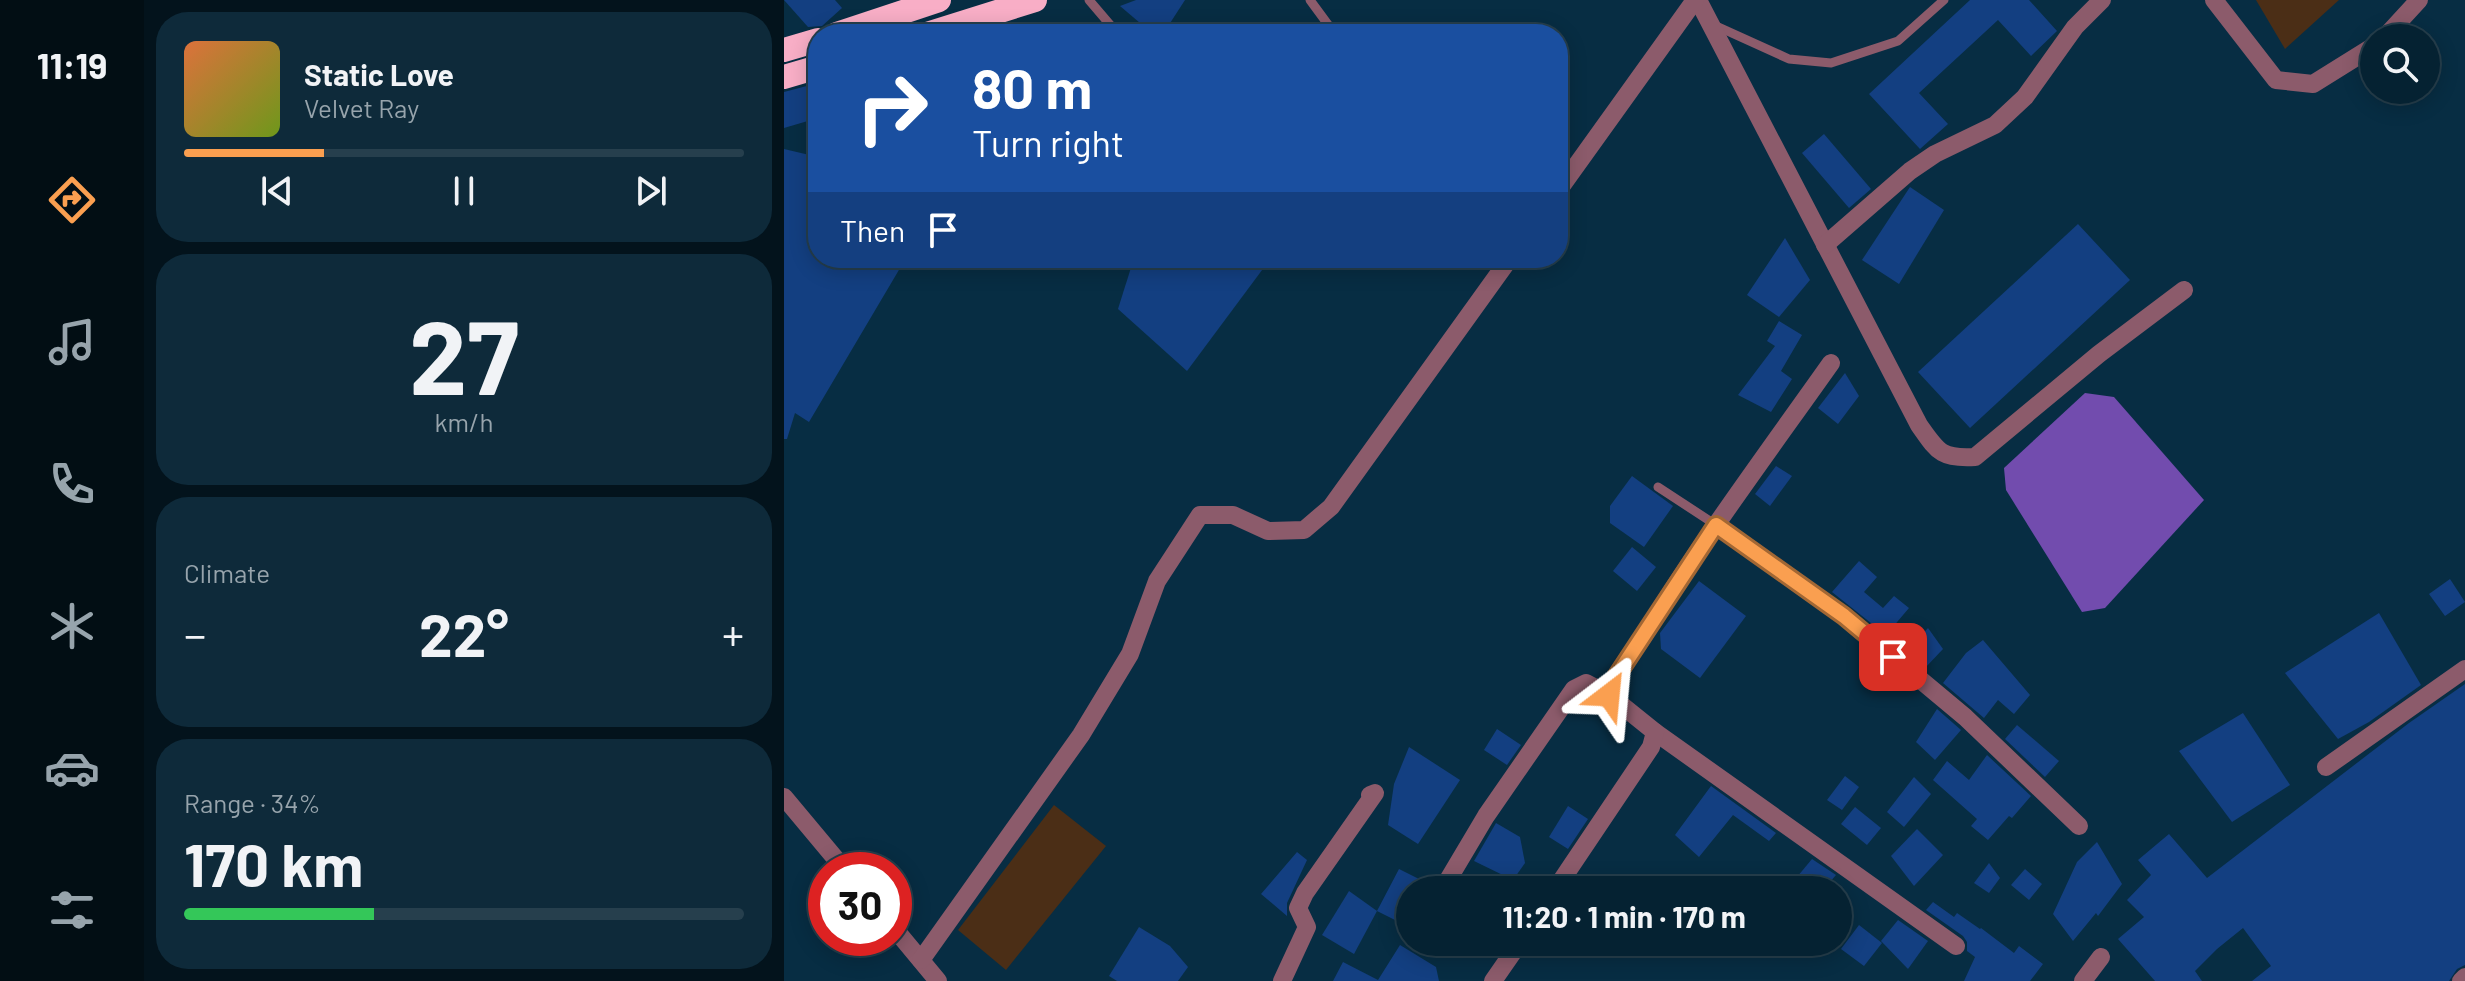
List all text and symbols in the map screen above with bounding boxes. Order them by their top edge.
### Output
map controls [2360,24,2440,104]
button: search [2360,24,2440,104]
text: 11:19 [37,43,107,86]
text: 80 m [972,53,1092,120]
text: Static Love [304,56,454,92]
icon: right [840,56,944,160]
text: Velvet Ray [304,92,419,123]
text: Turn right [972,121,1124,164]
icon: previous [255,169,299,213]
icon: pause [442,169,486,213]
icon: next [629,169,673,213]
icon: directions [44,172,100,228]
icon: arrive [921,208,965,252]
text: Then [840,212,905,248]
text: 27 [409,291,519,416]
icon: music [44,314,100,370]
text: km/h [435,406,493,437]
icon: phone [44,456,100,512]
text: Climate [184,557,270,588]
text: 22° [419,597,509,669]
icon: climate [44,598,100,654]
text: − [184,607,206,660]
text: + [722,607,744,660]
pin [1859,623,1927,691]
icon: arrive [1871,635,1915,679]
position arrow [1567,653,1651,737]
icon: car [44,740,100,796]
text: Range · 34% [184,787,321,818]
text: 170 km [184,827,363,899]
speed limit sign: 30 [808,852,912,956]
icon: filters [44,882,100,938]
text: 11:20 · 1 min · 170 m [1502,898,1746,934]

